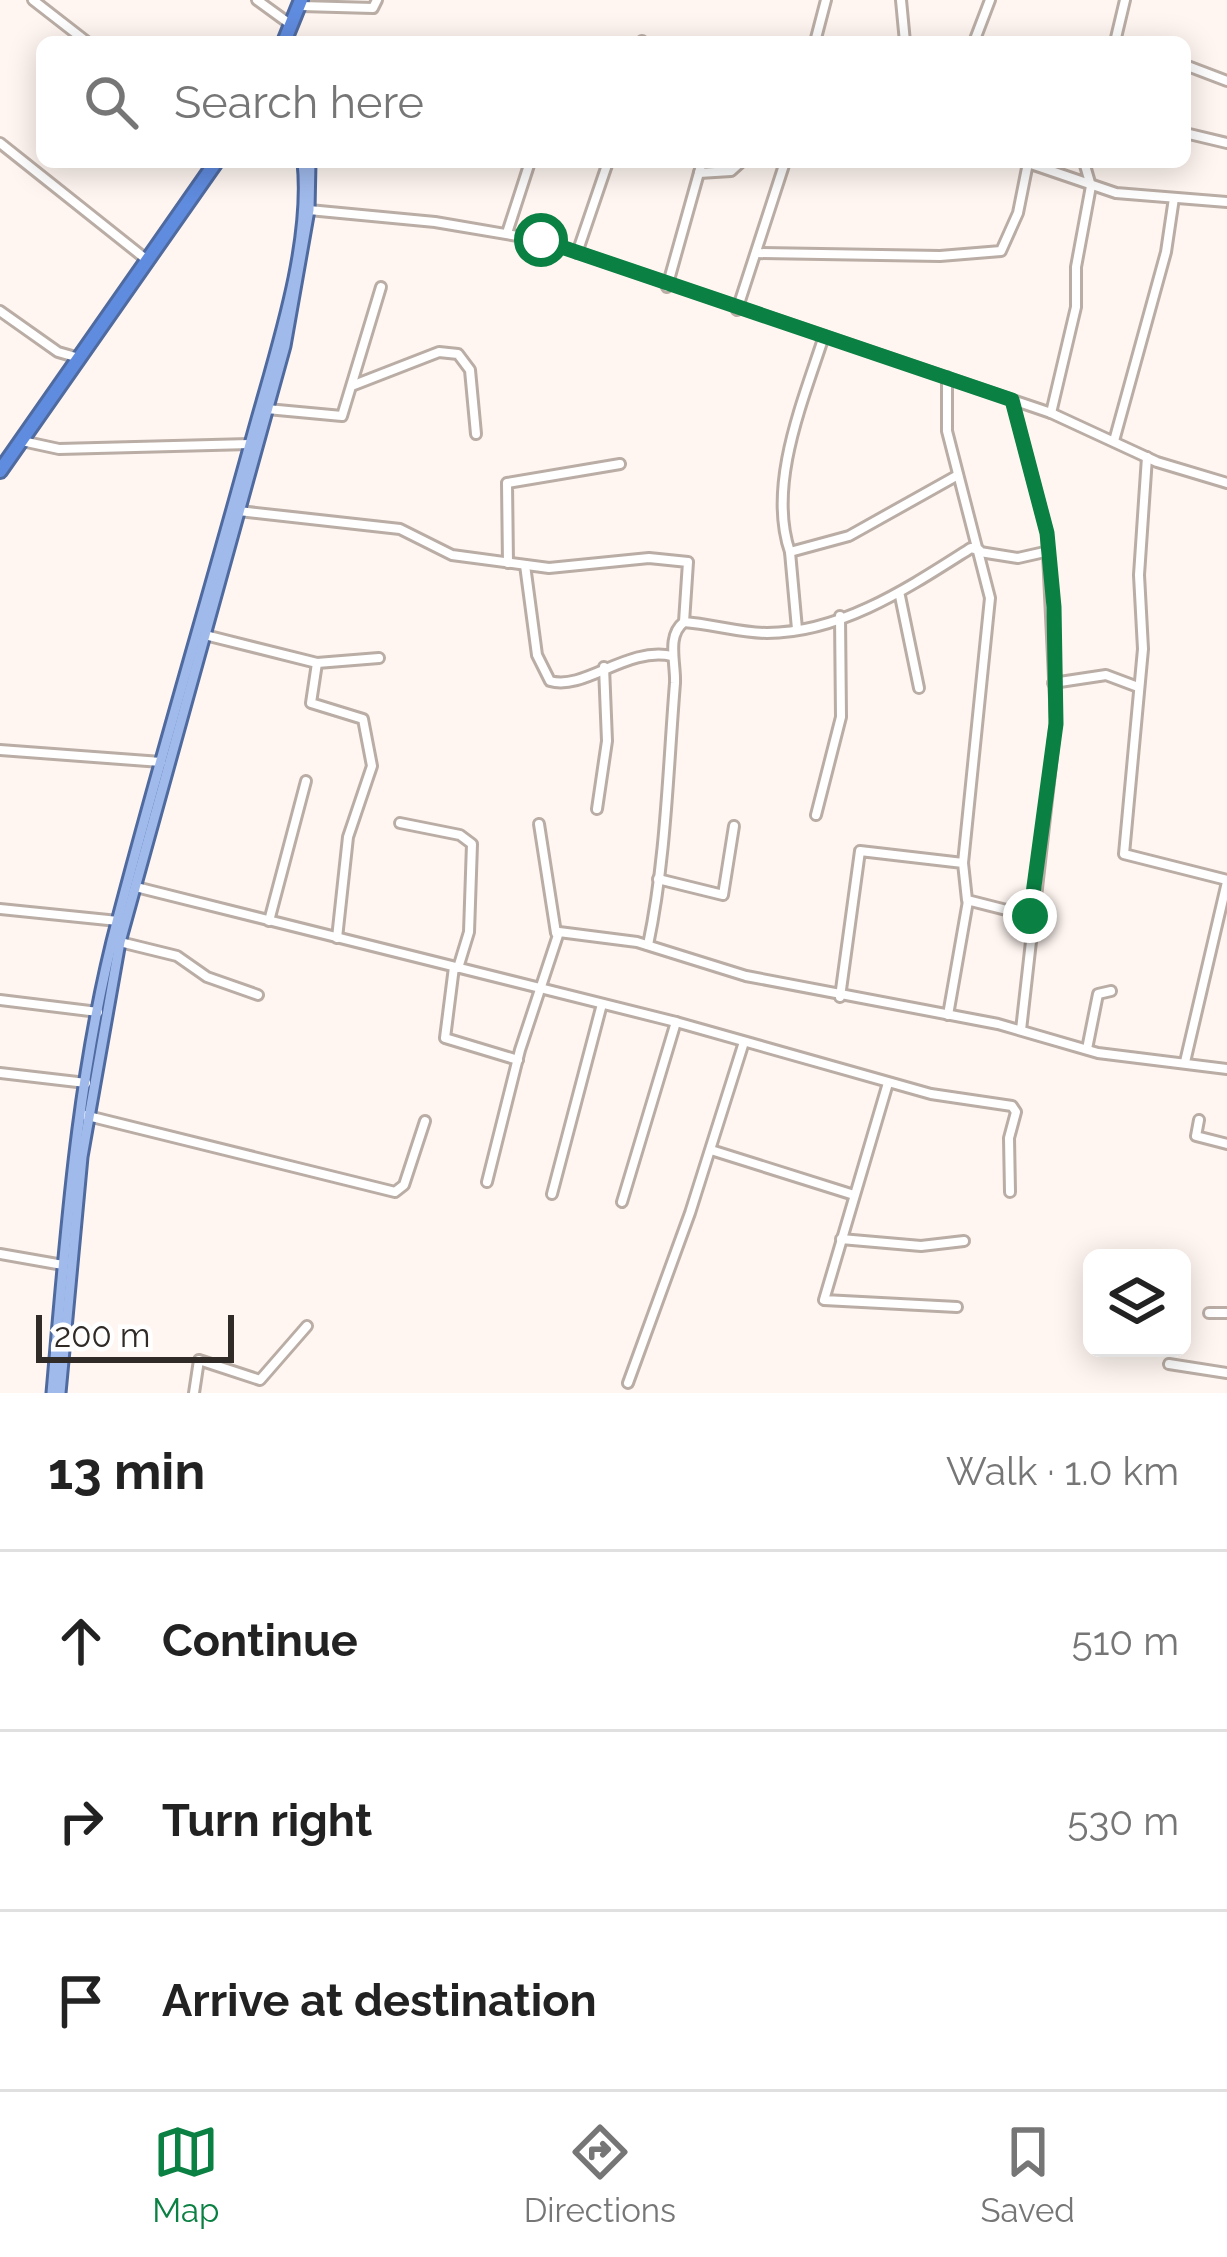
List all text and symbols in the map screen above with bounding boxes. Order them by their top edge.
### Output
search box [36,36,1191,168]
icon: search [78,69,144,135]
text: Search here [174,76,424,129]
route start [514,213,568,267]
route end [1003,889,1057,943]
map controls [1083,1249,1191,1357]
button: layers [1083,1249,1191,1357]
scale bar [36,1309,234,1362]
text: 200 m [54,1316,150,1355]
text: 13 min [48,1441,205,1501]
text: Walk · 1.0 km [946,1448,1179,1494]
icon: ahead [48,1608,114,1674]
text: Continue [162,1614,358,1667]
text: 510 m [1071,1618,1179,1664]
icon: right [48,1788,114,1854]
text: Turn right [162,1794,372,1847]
text: 530 m [1067,1798,1179,1844]
icon: arrive [48,1968,114,2034]
text: Arrive at destination [162,1974,597,2027]
tab: Map [152,2119,219,2230]
tab: Directions [524,2119,676,2230]
tab: Saved [980,2119,1075,2230]

